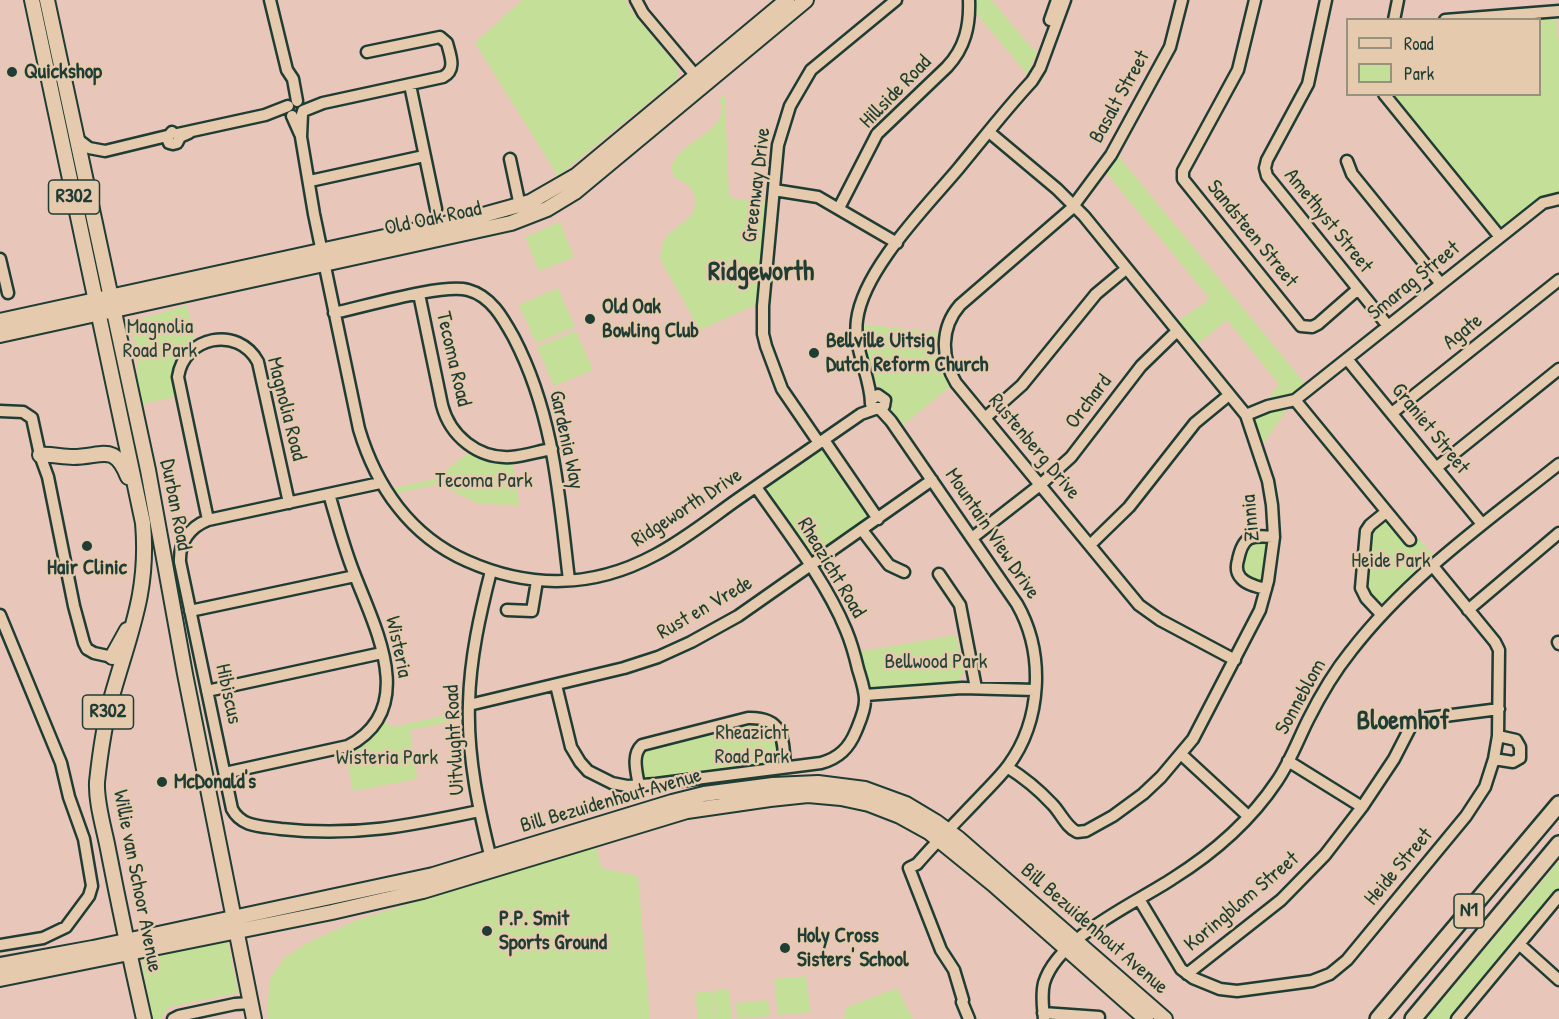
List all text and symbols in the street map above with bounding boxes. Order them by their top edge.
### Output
legend [1346,18,1541,96]
text: Road [1404,31,1434,56]
street label: Basalt Street [1084,46,1156,148]
street label: Hillside Road [855,50,937,134]
place label: Quickshop [24,59,102,85]
text: Park [1404,61,1434,86]
marker: Quickshop [5,65,19,79]
street label: Greenway Drive [737,126,777,244]
street label: Amethyst Street [1278,164,1378,278]
street label: Sandsteen Street [1201,175,1303,293]
road number: R302 [48,180,100,214]
street label: Old Oak Road [382,196,484,242]
street label: Smarag Street [1363,236,1465,326]
district label: Ridgeworth [708,257,814,289]
place label: Old Oak Bowling Club [602,294,699,344]
street label: Tecoma Road [430,309,476,409]
street label: Agate [1438,309,1488,355]
marker: Old Oak Bowling Club [583,312,597,326]
park label: Magnolia Road Park [123,314,197,364]
place label: Bellville Uitsig Dutch Reform Church [826,328,988,378]
marker: Bellville Uitsig Dutch Reform Church [807,346,821,360]
street label: Magnolia Road [261,355,311,463]
street label: Orchard [1061,370,1117,434]
street label: Graniet Street [1386,378,1474,480]
street label: Gardenia Way [543,388,589,492]
street label: Rustenberg Drive [983,389,1085,505]
street label: Durban Road [154,457,196,553]
street label: Ridgeworth Drive [627,463,747,553]
street label: Mountain View Drive [939,464,1045,604]
park label: Tecoma Park [435,468,533,494]
street label: Zinnia [1236,493,1266,543]
street label: Rheazicht Road [791,513,871,623]
marker: Hair Clinic [80,539,94,553]
park label: Heide Park [1351,548,1431,574]
place label: Hair Clinic [47,555,127,581]
street label: Rust en Vrede [653,571,757,645]
street label: Wisteria [379,614,417,680]
park label: Bellwood Park [885,649,987,675]
street label: Sonneblom [1270,655,1332,739]
street label: Hibiscus [209,662,247,726]
street label: Uitvlught Road [440,684,470,796]
road number: R302 [82,695,134,729]
district label: Bloemhof [1357,706,1449,738]
park label: Rheazicht Road Park [715,720,789,770]
park label: Wisteria Park [336,745,438,771]
street label: Bill Bezuidenhout Avenue [517,763,705,839]
place label: McDonald's [174,769,256,795]
marker: McDonald's [155,775,169,789]
street label: Willie van Schoor Avenue [107,788,167,974]
street label: Heide Street [1359,823,1439,911]
street label: Koringblom Street [1180,847,1304,957]
street label: Bill Bezuidenhout Avenue [1015,858,1173,1000]
road number: N1 [1454,894,1484,928]
place label: P.P. Smit Sports Ground [499,906,607,956]
place label: Holy Cross Sisters' School [797,923,909,973]
marker: P.P. Smit Sports Ground [480,924,494,938]
marker: Holy Cross Sisters' School [778,941,792,955]

